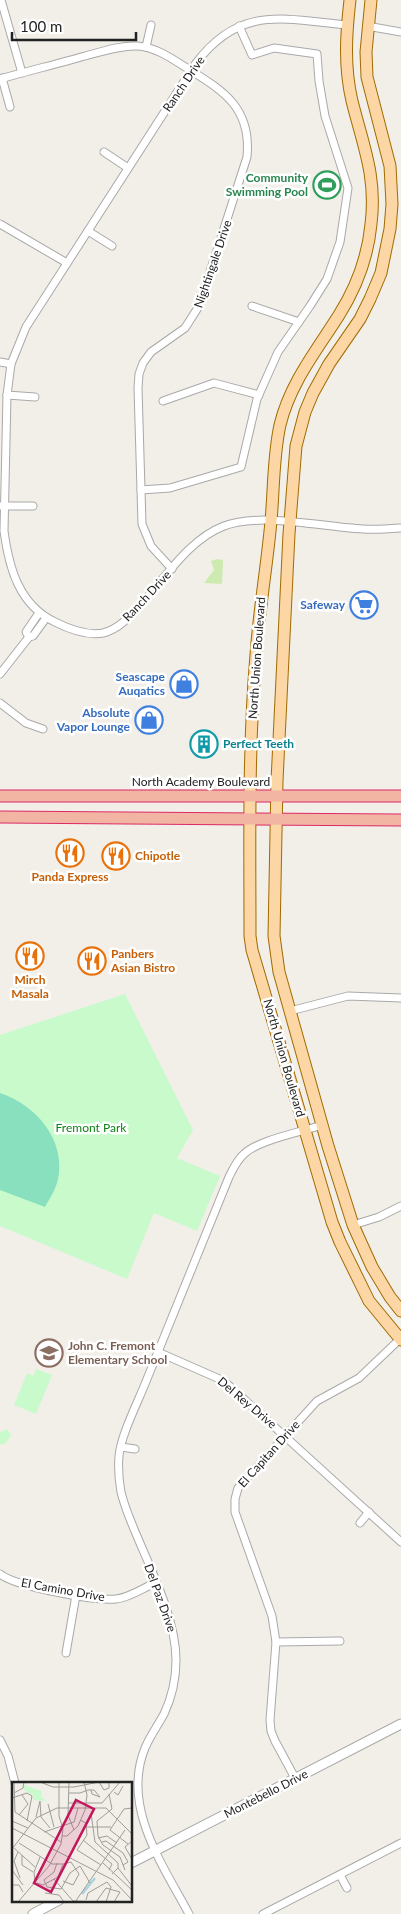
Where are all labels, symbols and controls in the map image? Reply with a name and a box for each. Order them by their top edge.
scale bar [12,10,136,42]
text: 100 m [20,17,62,35]
street label: Ranch Drive [159,53,208,115]
place label: Community Swimming Pool [226,170,309,199]
sports icon: Community Swimming Pool [312,170,342,200]
street label: Nightingale Drive [190,218,235,310]
street label: Ranch Drive [119,567,174,624]
supermarket icon: Safeway [349,590,379,620]
street label: North Union Boulevard [245,597,268,719]
place label: Safeway [300,597,346,612]
place label: Seascape Auqatics [116,669,166,698]
shop icon: Seascape Auqatics [169,669,199,699]
place label: Absolute Vapor Lounge [56,705,131,734]
shop icon: Absolute Vapor Lounge [134,705,164,735]
building icon: Perfect Teeth [189,729,219,759]
place label: Perfect Teeth [223,736,294,751]
street label: North Academy Boulevard [132,774,270,789]
restaurant icon: Panda Express [55,838,85,868]
restaurant icon: Chipotle [101,841,131,871]
place label: Chipotle [135,848,181,863]
place label: Panda Express [31,869,109,884]
restaurant icon: Mirch Masala [15,941,45,971]
restaurant icon: Panbers Asian Bistro [77,946,107,976]
place label: Panbers Asian Bistro [110,946,175,975]
place label: Mirch Masala [11,972,49,1001]
street label: North Union Boulevard [260,997,309,1119]
park label: Fremont Park [56,1120,127,1135]
school or university icon: John C. Fremont Elementary School [34,1338,64,1368]
place label: John C. Fremont Elementary School [68,1338,167,1367]
street label: Del Rey Drive [215,1374,280,1432]
street label: El Capitan Drive [235,1417,303,1490]
street label: Del Paz Drive [141,1562,180,1634]
street label: El Camino Drive [20,1575,106,1604]
street label: Montebello Drive [221,1766,310,1821]
inset map [12,1782,132,1902]

